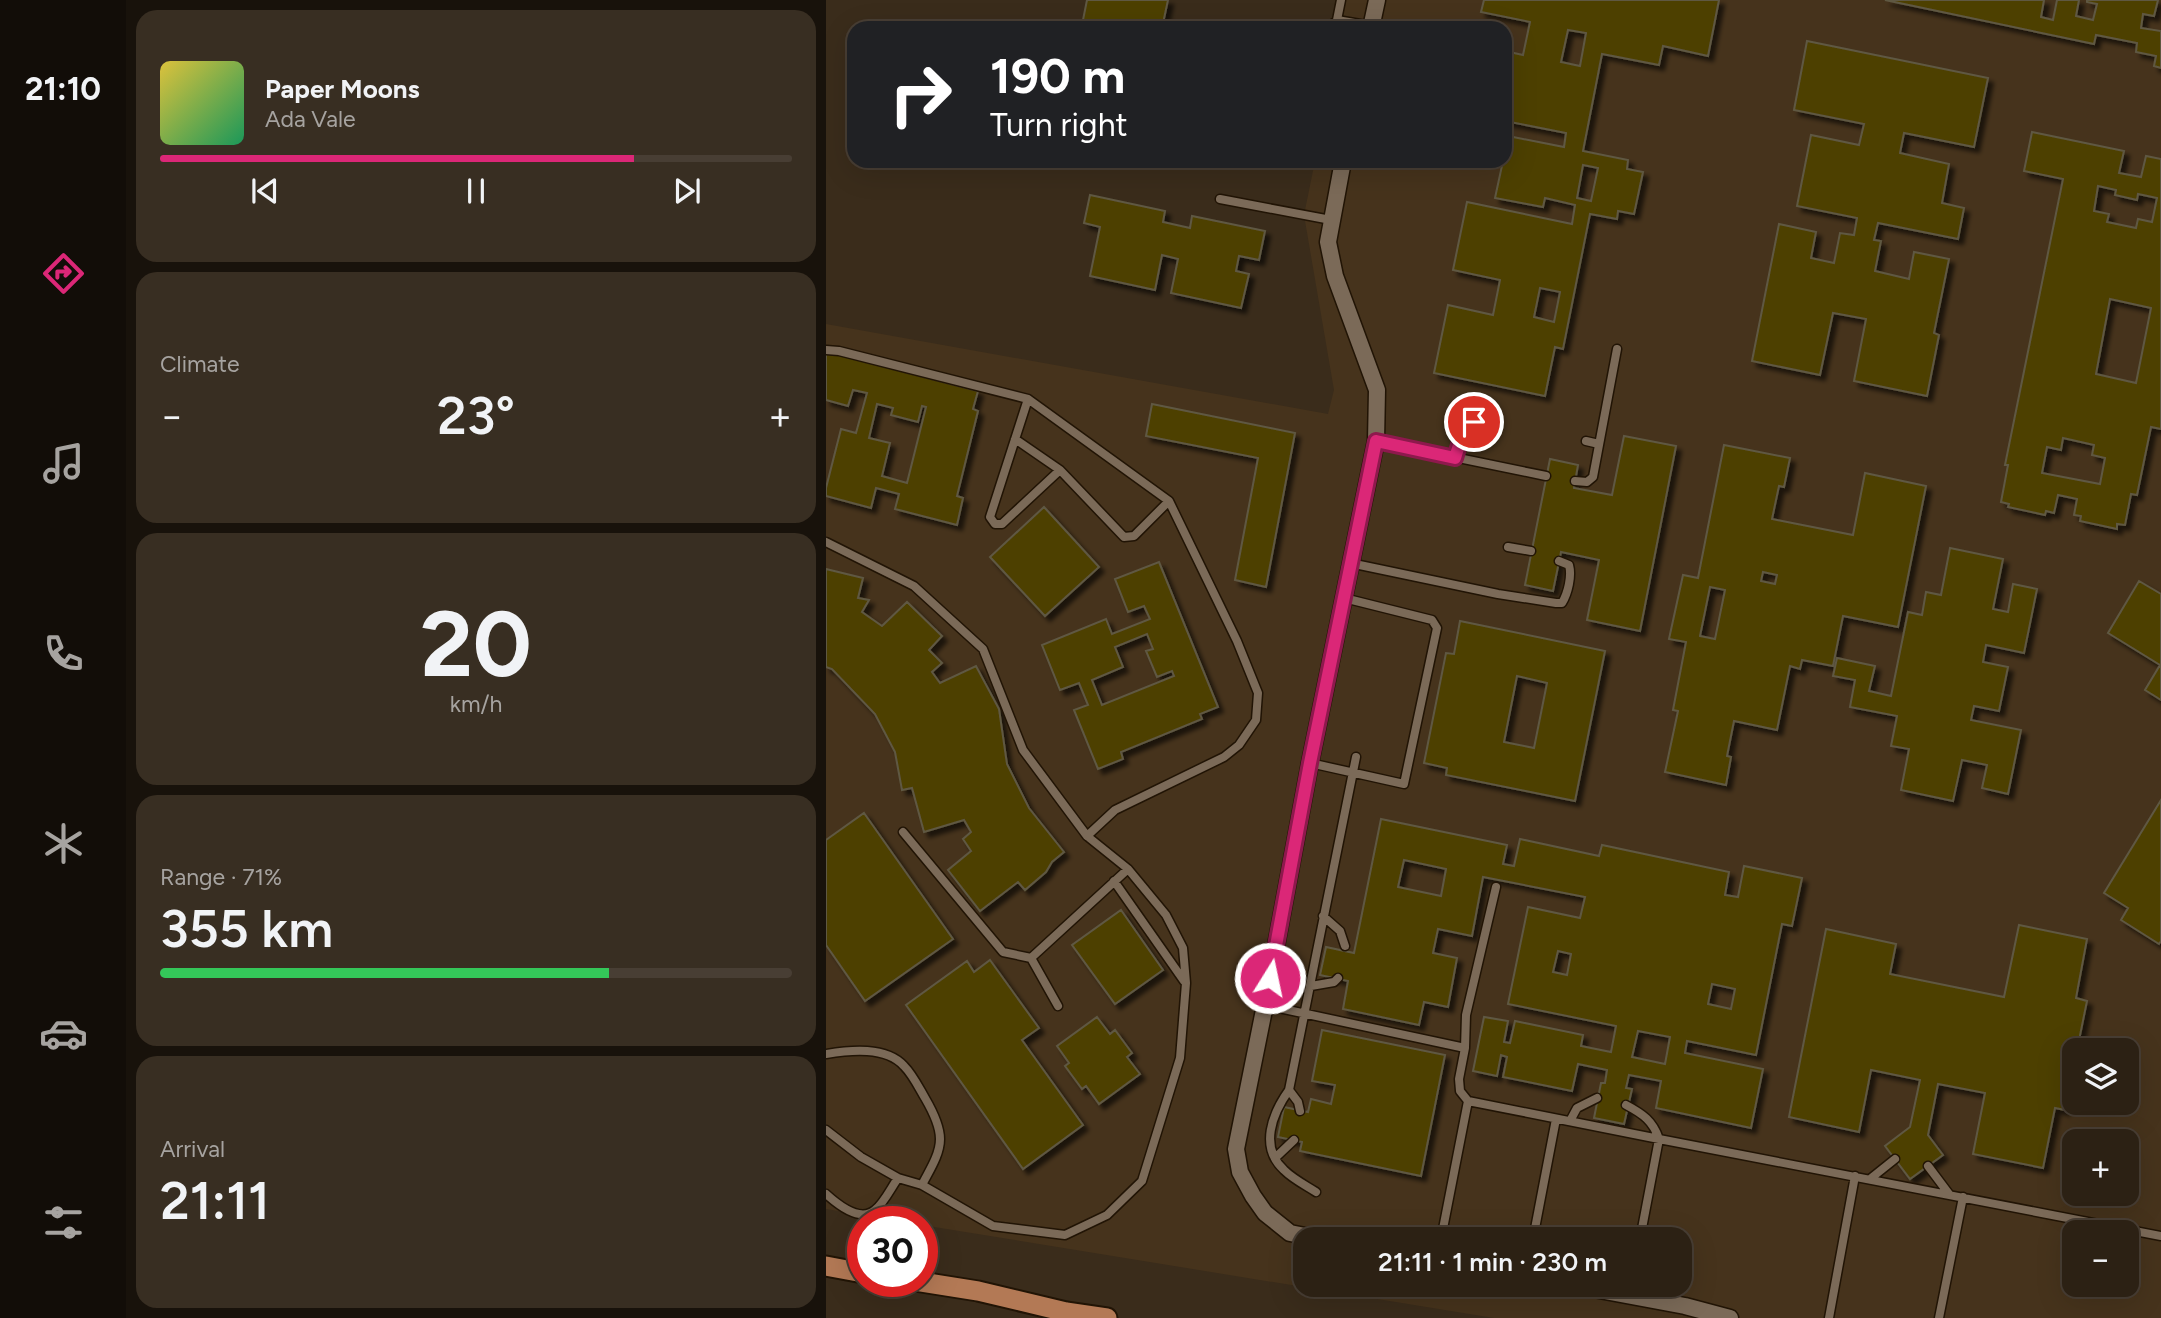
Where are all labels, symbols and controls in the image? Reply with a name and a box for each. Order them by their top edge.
text: 190 m [990,46,1125,105]
icon: right [875,49,966,140]
text: 21:10 [25,70,101,108]
text: Paper Moons [265,73,420,105]
text: Ada Vale [265,105,356,133]
text: Turn right [990,106,1128,144]
icon: previous [246,172,284,210]
icon: pause [457,172,495,210]
icon: next [668,172,706,210]
icon: directions [39,249,88,298]
text: Climate [160,350,239,378]
text: 23° [437,385,515,447]
pin [1444,392,1504,452]
text: − [160,393,184,439]
text: + [768,393,792,439]
icon: arrive [1455,403,1493,441]
icon: music [39,439,88,488]
text: 20 [420,590,532,699]
icon: phone [39,629,88,678]
text: km/h [450,690,502,718]
icon: climate [39,819,88,868]
text: Range · 71% [160,863,282,891]
text: 355 km [160,898,333,960]
position arrow [1233,941,1307,1015]
icon: car [39,1009,88,1058]
map controls [2062,1038,2139,1297]
button: layers [2062,1038,2139,1115]
button: + [2062,1129,2139,1206]
text: Arrival [160,1135,225,1163]
text: 21:11 [160,1170,270,1232]
icon: filters [39,1198,88,1247]
speed limit sign: 30 [847,1206,938,1297]
button: − [2062,1220,2139,1297]
text: 21:11 · 1 min · 230 m [1378,1246,1607,1278]

